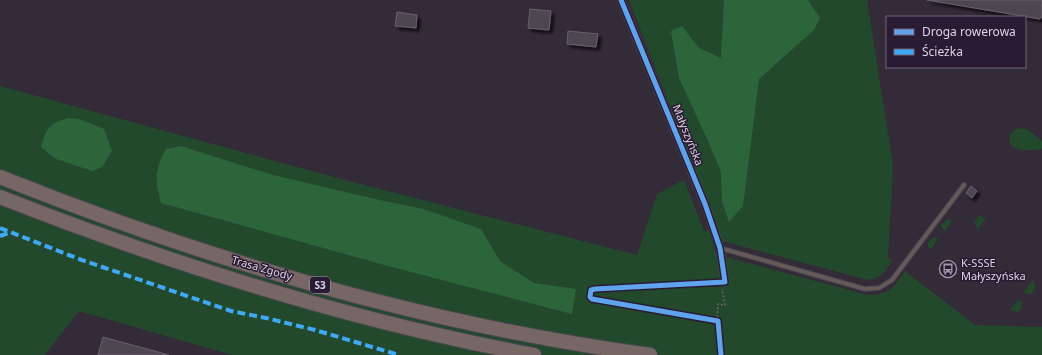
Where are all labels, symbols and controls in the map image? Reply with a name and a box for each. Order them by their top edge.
legend [886,16,1026,68]
text: Droga rowerowa [922,23,1016,40]
text: Ścieżka [922,43,963,60]
street label: Małyszyńska [669,102,708,168]
street label: Trasa Zgody [230,252,295,283]
place label: K-SSSE Małyszyńska [961,255,1026,283]
bus stop icon: K-SSSE Małyszyńska [938,259,958,279]
road number: S3 [310,277,330,293]

